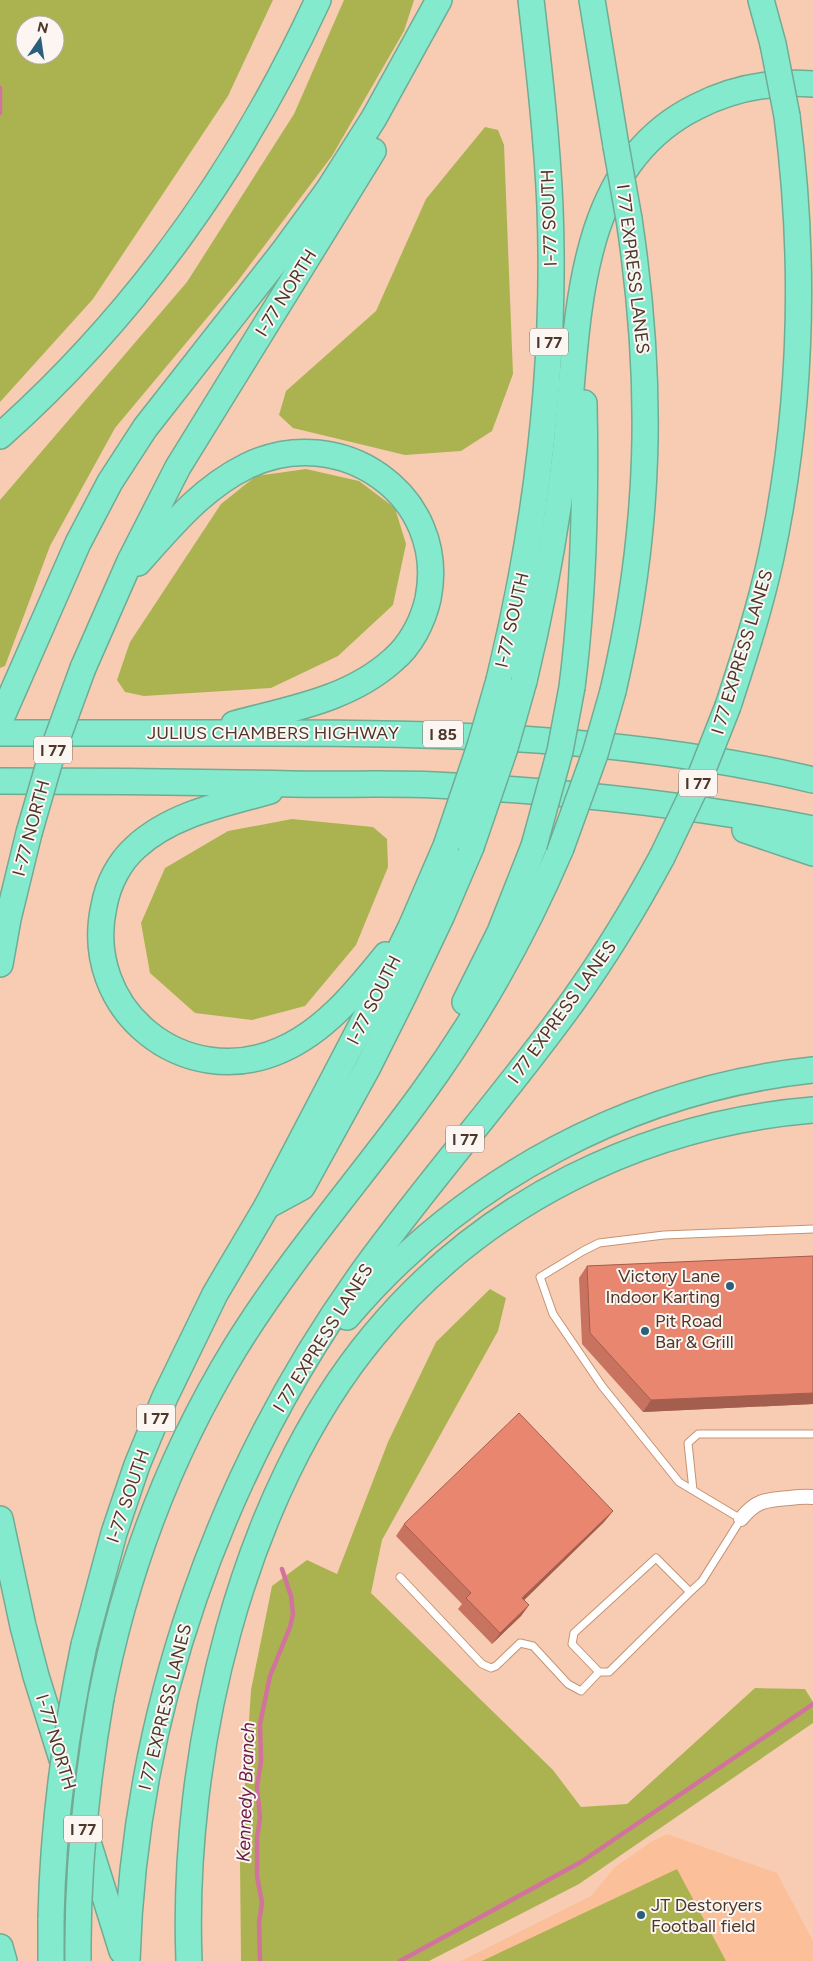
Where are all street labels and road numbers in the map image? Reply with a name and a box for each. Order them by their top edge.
street label: I-77 SOUTH [536,169,562,267]
street label: I 77 EXPRESS LANES [612,183,654,355]
street label: I-77 NORTH [251,245,321,341]
road number: I 77 [530,328,568,356]
street label: I 77 EXPRESS LANES [706,567,778,737]
street label: I-77 SOUTH [490,570,534,670]
road number: I 85 [423,721,463,748]
street label: JULIUS CHAMBERS HIGHWAY [147,722,399,744]
road number: I 77 [34,736,72,764]
road number: I 77 [679,770,717,796]
street label: I-77 NORTH [8,777,54,879]
street label: I 77 EXPRESS LANES [503,936,621,1088]
street label: I-77 SOUTH [342,952,406,1048]
road number: I 77 [446,1126,484,1152]
street label: I 77 EXPRESS LANES [268,1260,378,1416]
road number: I 77 [137,1405,175,1432]
street label: I-77 SOUTH [102,1446,154,1546]
street label: I 77 EXPRESS LANES [134,1621,196,1793]
street label: I-77 NORTH [31,1692,81,1792]
road number: I 77 [64,1816,102,1842]

